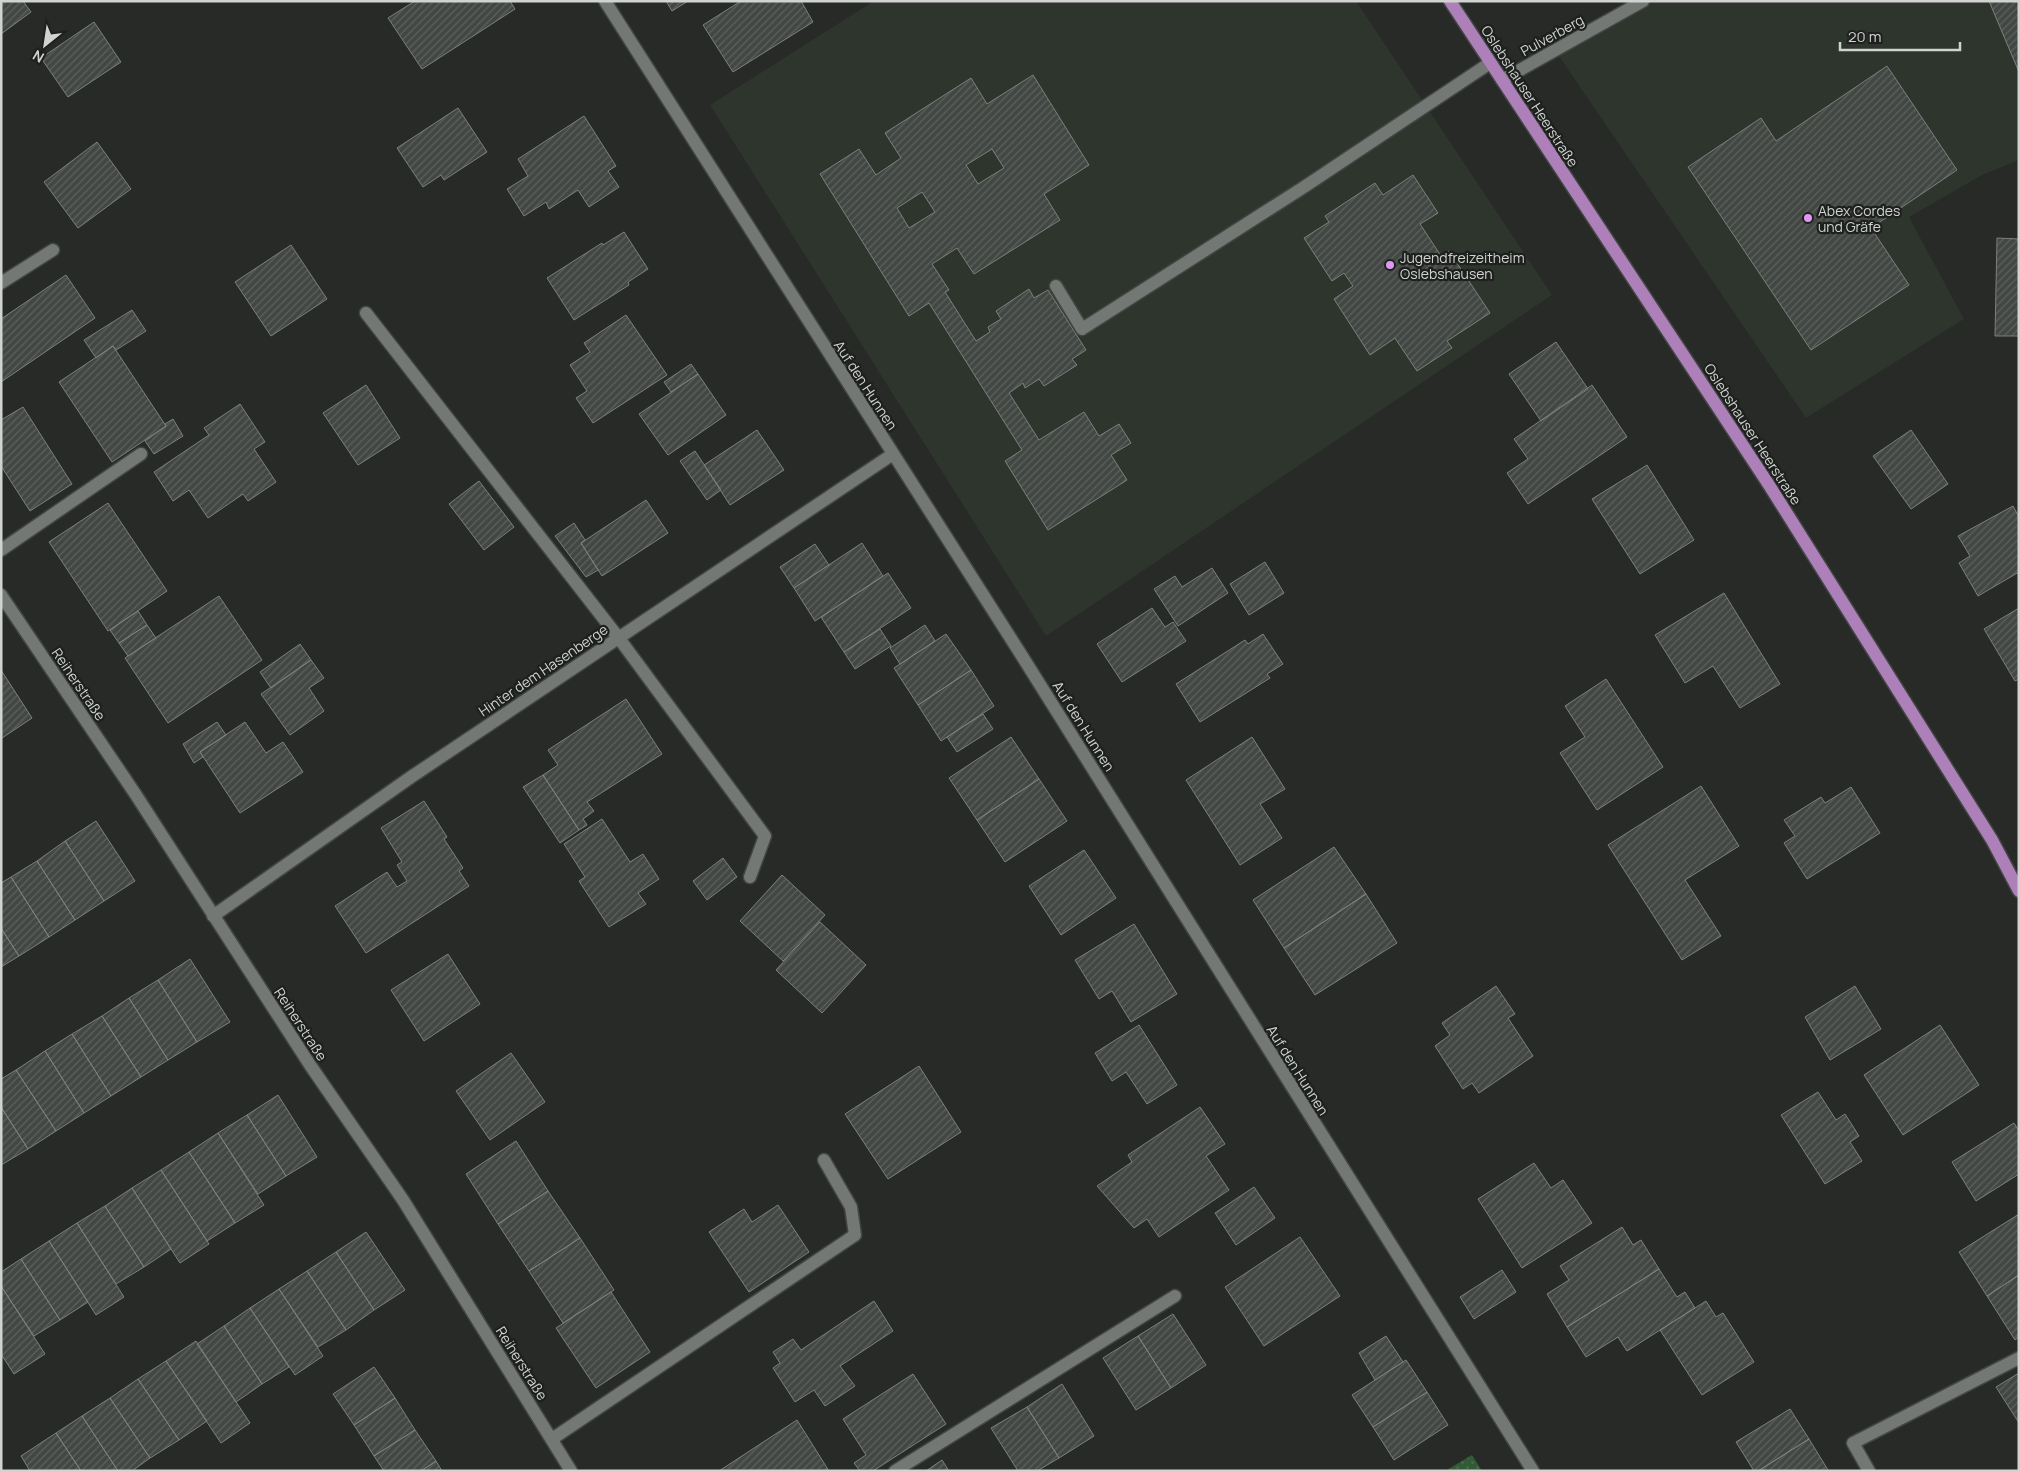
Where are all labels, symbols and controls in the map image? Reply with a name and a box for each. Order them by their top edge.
street label: Pulverberg [1517,10,1587,60]
north arrow [20,20,70,70]
scale bar [1840,20,1960,52]
street label: Oslebshauser Heerstraße [1477,22,1583,170]
text: 20 m [1848,26,1881,47]
text: N [29,46,47,67]
place label: Abex Cordes und Gräfe [1818,201,1900,236]
marker: Abex Cordes und Gräfe [1802,212,1814,224]
place label: Jugendfreizeitheim Oslebshausen [1400,248,1525,283]
marker: Jugendfreizeitheim Oslebshausen [1384,259,1396,271]
street label: Auf den Hunnen [830,337,902,433]
street label: Oslebshauser Heerstraße [1700,360,1806,508]
street label: Hinter dem Hasenberge [475,620,611,720]
street label: Reiherstraße [48,644,110,724]
street label: Auf den Hunnen [1049,677,1119,775]
street label: Reiherstraße [270,984,332,1064]
street label: Auf den Hunnen [1263,1021,1333,1119]
street label: Reiherstraße [492,1323,552,1403]

